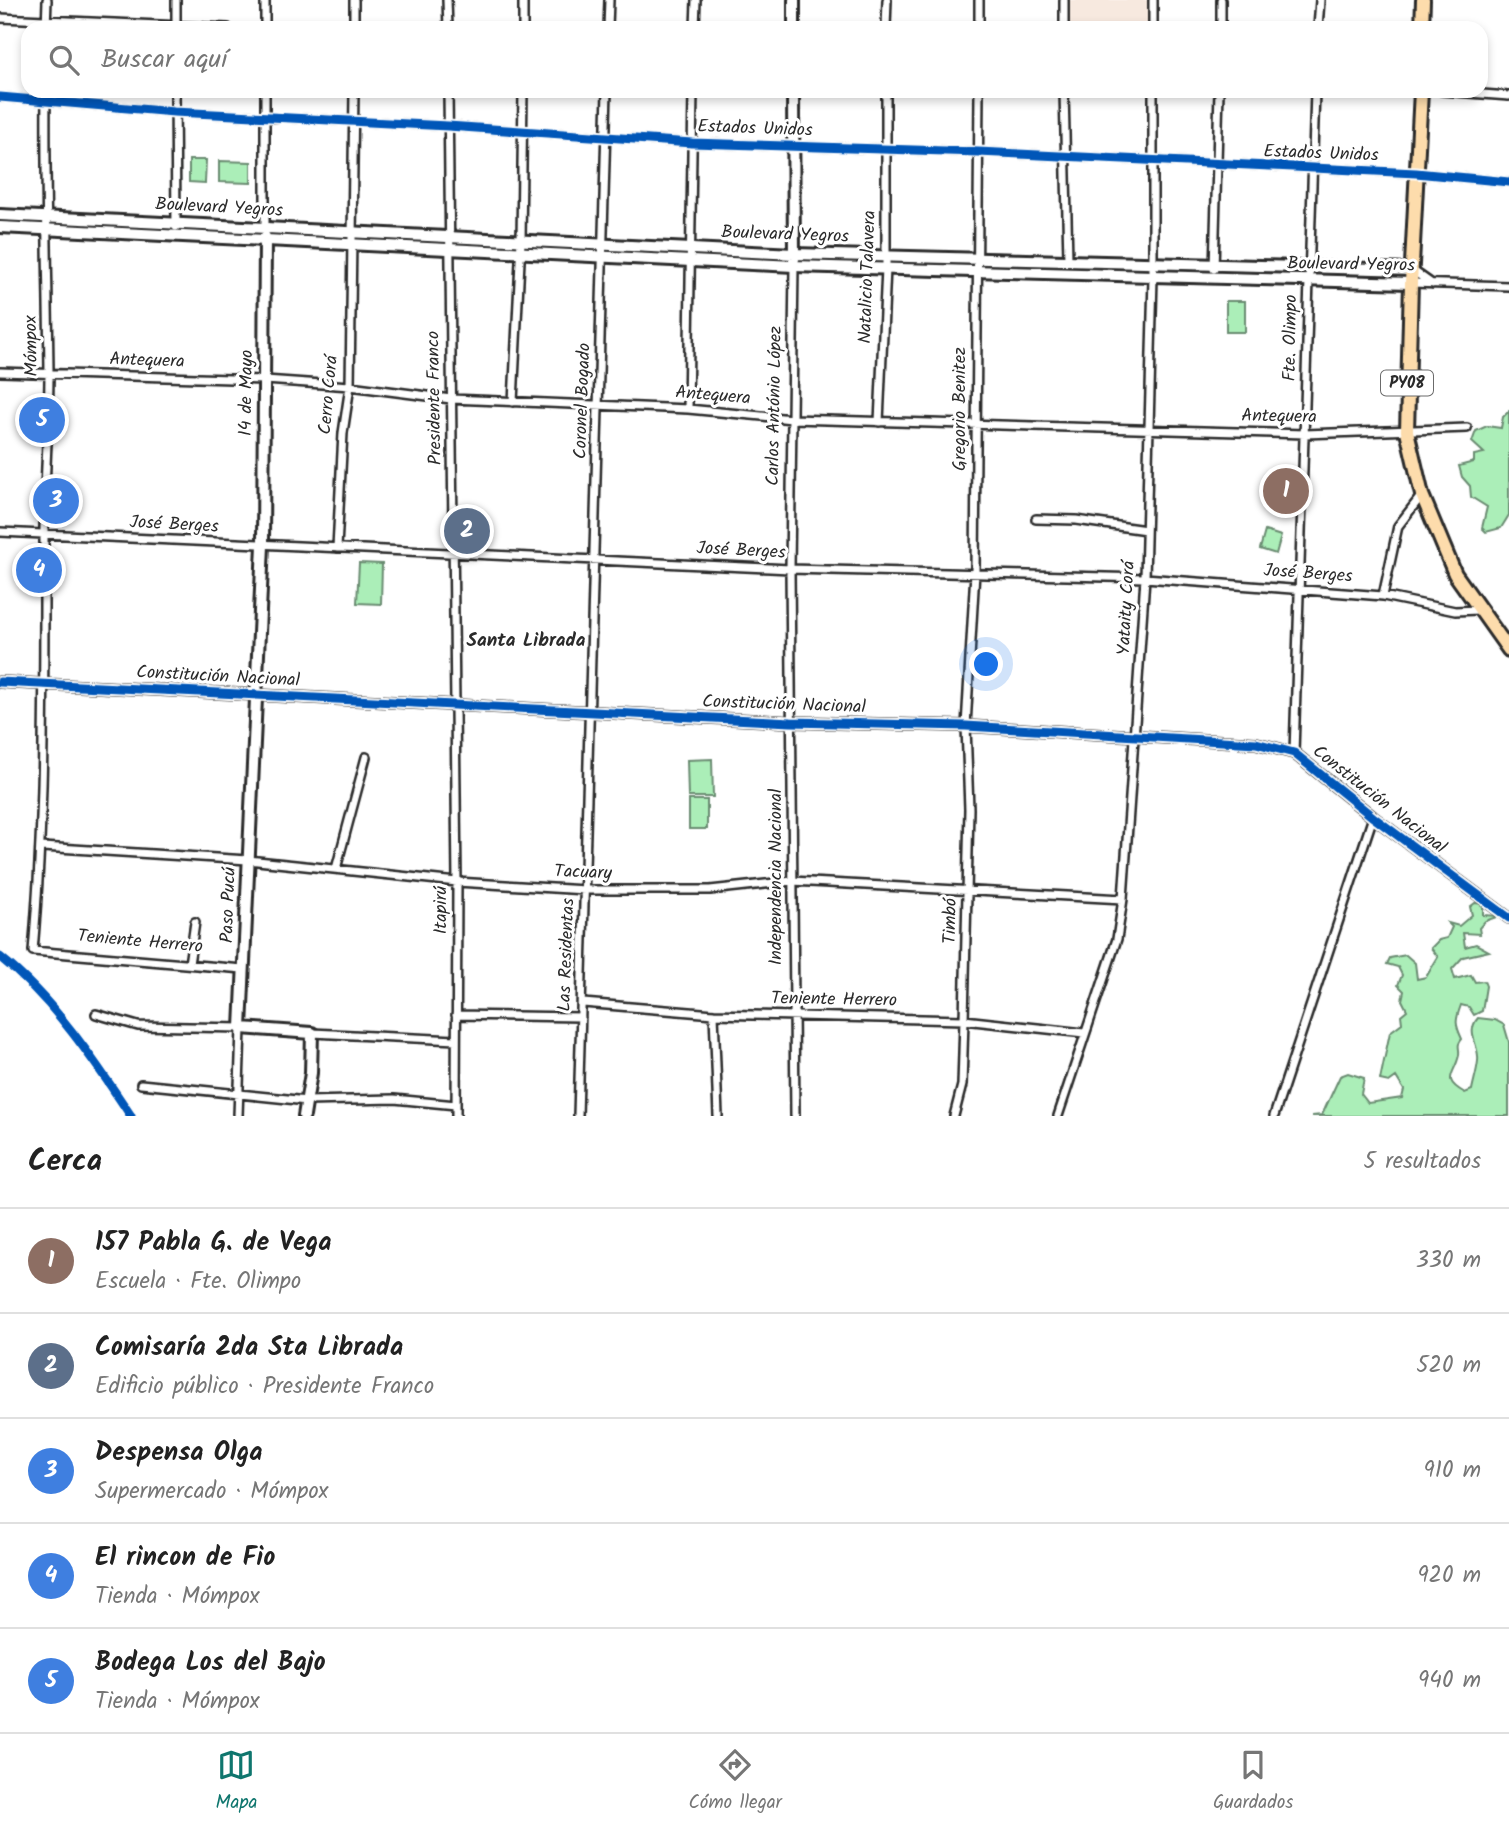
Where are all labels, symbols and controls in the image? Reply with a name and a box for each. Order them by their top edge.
search box [21,21,1488,98]
text: Buscar aquí [101,39,227,81]
icon: search [45,41,83,79]
street label: Estados Unidos [697,113,813,146]
street label: Estados Unidos [1263,138,1379,171]
street label: Boulevard Yegros [154,190,284,226]
street label: Natalicio Talavera [851,210,885,344]
street label: Boulevard Yegros [721,218,850,252]
street label: Boulevard Yegros [1287,249,1415,281]
street label: Fte. Olimpo [1276,294,1306,382]
street label: Mómpox [17,315,47,377]
street label: Carlos António López [759,326,791,486]
street label: Presidente Franco [419,331,451,465]
street label: Coronel Bogado [566,342,600,460]
street label: Antequera [109,345,185,377]
street label: Gregorio Benitez [946,347,975,471]
street label: 14 de Mayo [232,350,262,436]
street label: Cerro Corá [311,353,347,436]
road number: PY08 [1381,370,1433,396]
street label: Antequera [674,378,752,414]
pin: 5 [19,394,65,446]
street label: Antequera [1241,402,1317,432]
pin: 1 [1263,465,1309,517]
pin: 3 [33,475,79,527]
pin: 2 [444,505,490,557]
street label: José Berges [129,508,220,542]
street label: José Berges [696,534,787,568]
pin: 4 [16,544,62,596]
street label: José Berges [1262,556,1354,592]
street label: Yataity Corá [1110,559,1144,656]
district label: Santa Librada [467,626,586,656]
your location [969,647,1003,681]
street label: Constitución Nacional [135,658,301,696]
street label: Constitución Nacional [702,688,867,722]
street label: Constitución Nacional [1306,738,1453,862]
street label: Independencia Nacional [762,788,791,965]
street label: Tacuary [554,858,613,889]
street label: Paso Pucú [213,866,245,944]
street label: Itapirú [427,885,456,934]
street label: Las Residentas [551,897,583,1012]
street label: Timbó [936,897,966,944]
street label: Teniente Herrero [76,922,204,962]
street label: Teniente Herrero [771,984,897,1016]
text: Cerca [28,1138,102,1186]
text: 5 resultados [1364,1144,1481,1180]
text: 157 Pabla G. de Vega [95,1222,331,1264]
text: 1 [48,1243,54,1279]
text: 330 m [1416,1243,1481,1279]
text: Escuela · Fte. Olimpo [95,1264,301,1300]
text: Comisaría 2da Sta Librada [95,1327,403,1369]
text: 2 [44,1348,58,1384]
text: 520 m [1416,1348,1481,1384]
text: Edificio público · Presidente Franco [95,1369,434,1405]
text: Despensa Olga [95,1432,262,1474]
text: 3 [45,1453,57,1489]
text: 910 m [1424,1453,1481,1489]
text: Supermercado · Mómpox [95,1474,328,1510]
text: El rincon de Fio [95,1537,275,1579]
text: 4 [45,1558,57,1594]
text: 920 m [1417,1558,1481,1594]
text: Tienda · Mómpox [95,1579,260,1615]
text: Bodega Los del Bajo [95,1642,326,1684]
text: 5 [45,1663,57,1699]
text: 940 m [1418,1663,1481,1699]
text: Tienda · Mómpox [95,1684,260,1720]
tab: Mapa [216,1746,257,1818]
tab: Cómo llegar [688,1746,782,1818]
tab: Guardados [1213,1746,1293,1818]

